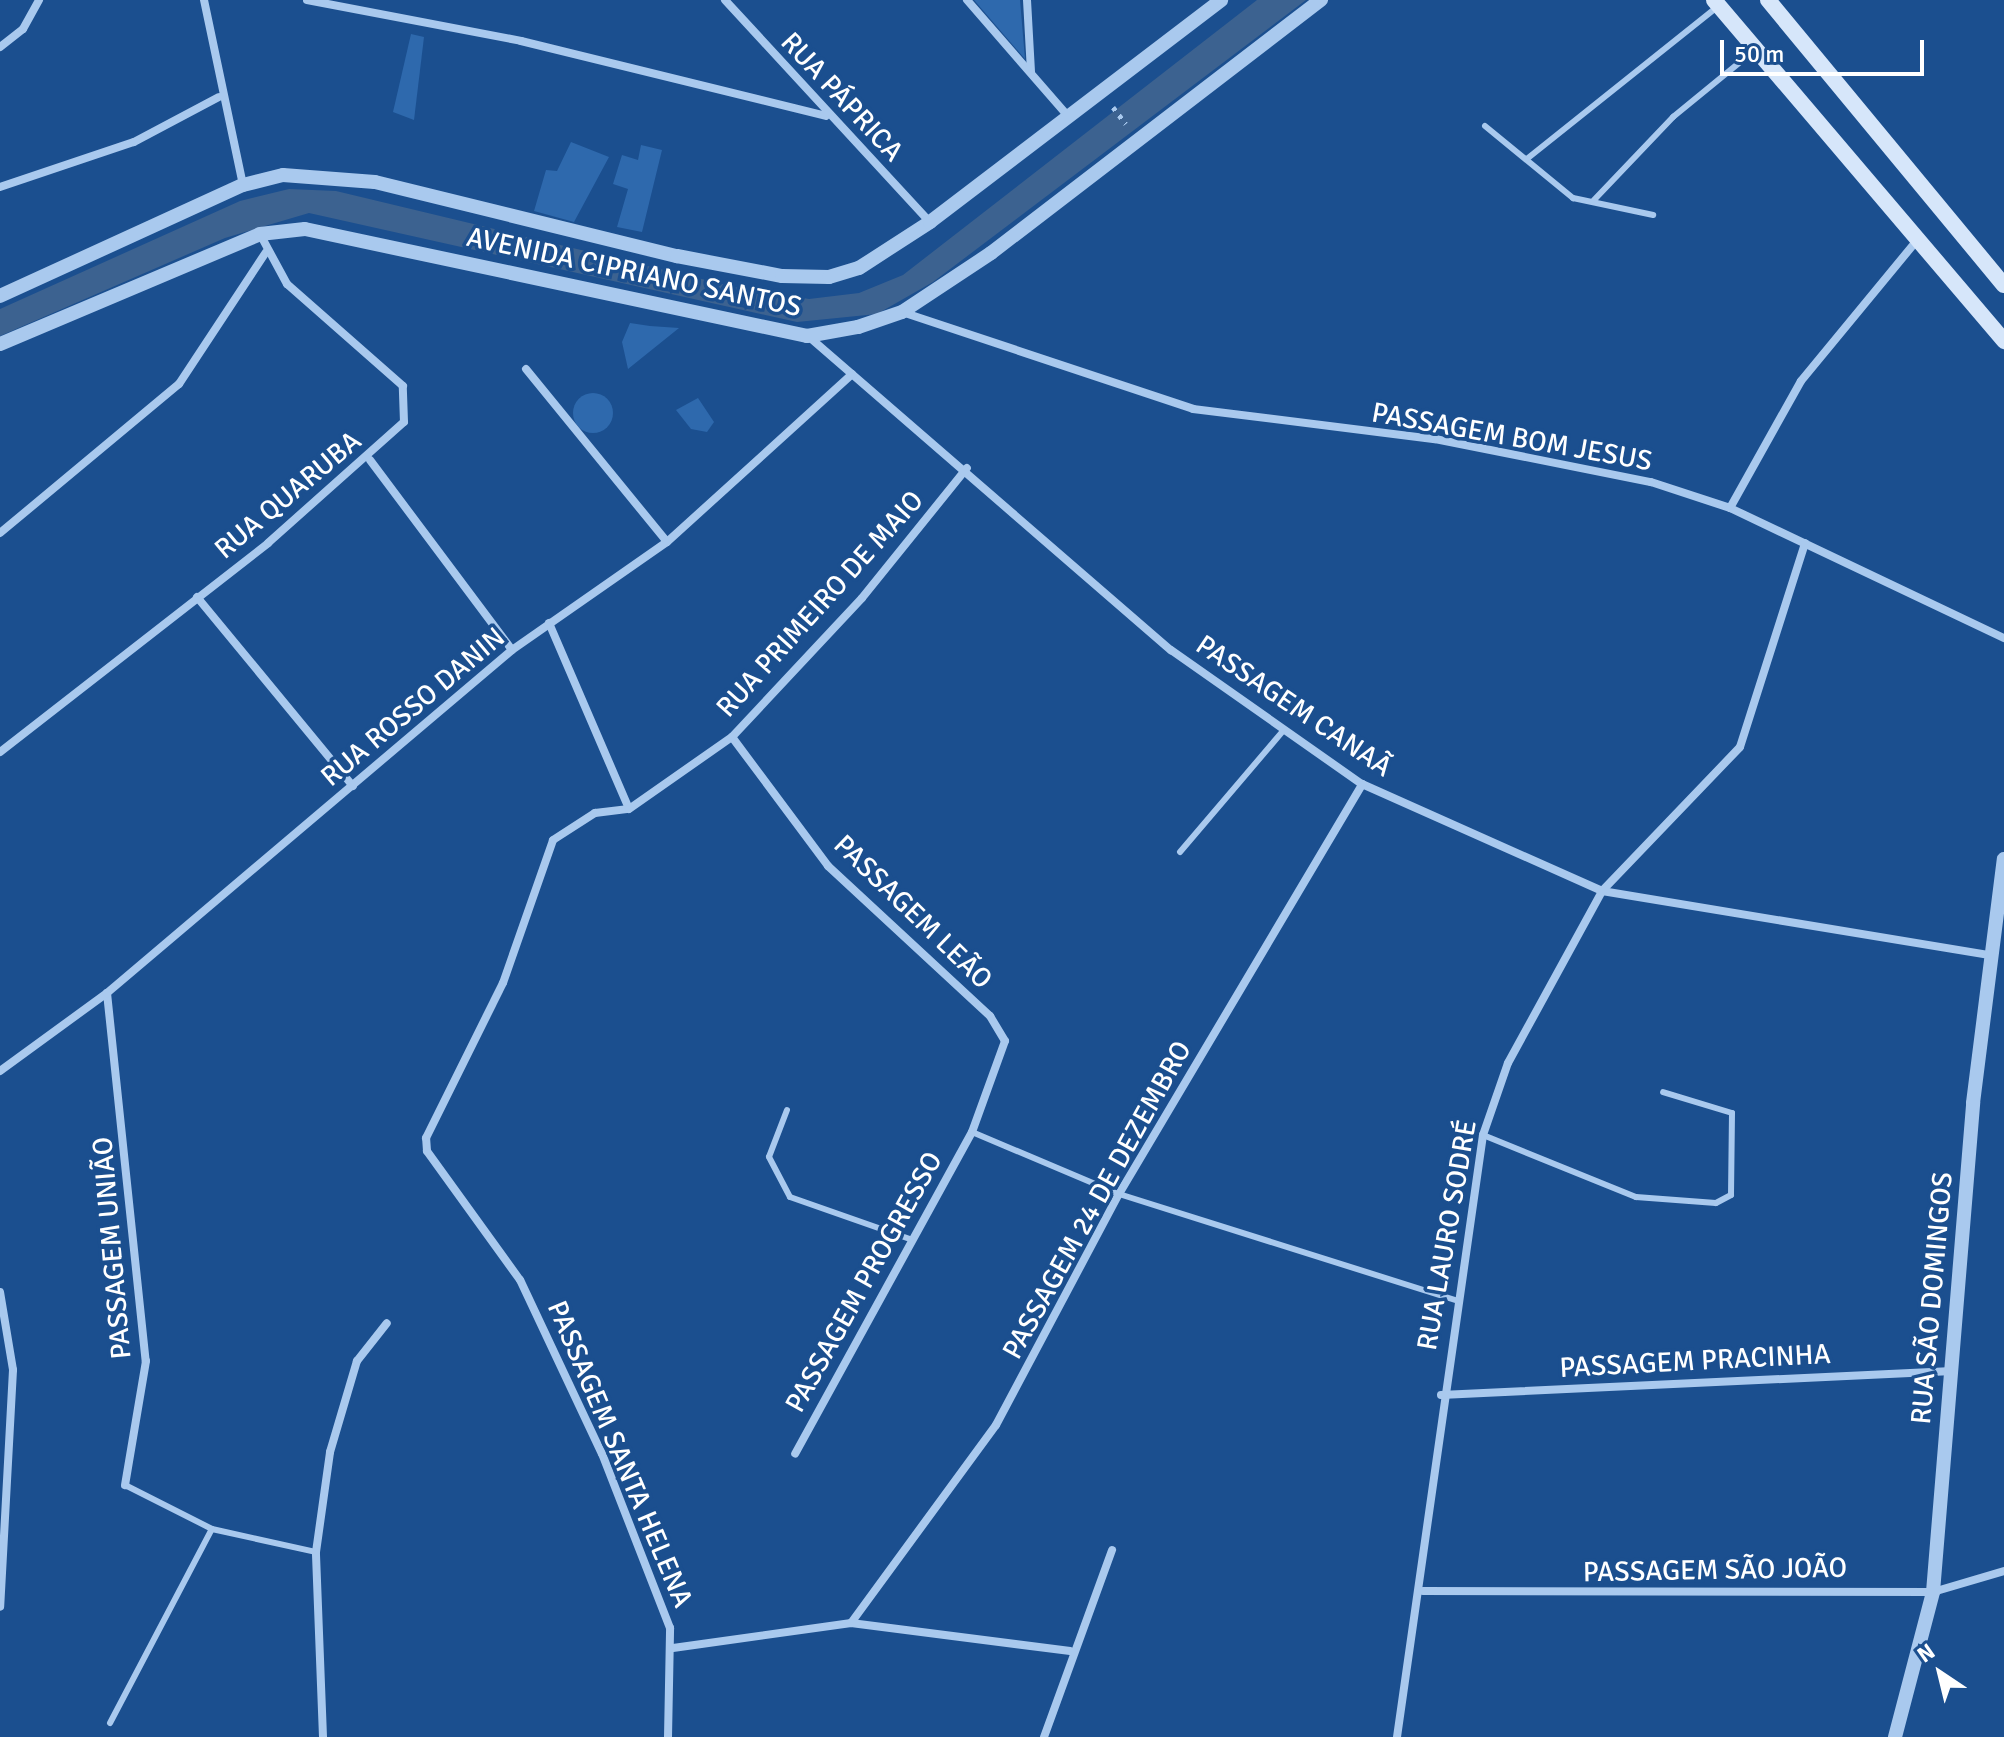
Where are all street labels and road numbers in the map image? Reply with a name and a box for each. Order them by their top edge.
street label: RUA PÁPRICA [774,26,910,168]
street label: AVENIDA CIPRIANO SANTOS [464,220,804,324]
street label: PASSAGEM BOM JESUS [1369,396,1655,478]
street label: RUA QUARUBA [208,424,368,566]
street label: RUA PRIMEIRO DE MAIO [709,484,931,724]
street label: RUA ROSSO DANIN [314,620,512,794]
street label: PASSAGEM CANAÃ [1190,628,1398,784]
street label: PASSAGEM LEÃO [827,828,999,996]
street label: PASSAGEM 24 DE DEZEMBRO [995,1035,1199,1365]
street label: RUA LAURO SODRÉ [1410,1117,1484,1353]
street label: PASSAGEM UNIÃO [86,1135,138,1361]
street label: PASSAGEM PROGRESSO [778,1146,950,1418]
street label: RUA SÃO DOMINGOS [1904,1170,1960,1426]
street label: PASSAGEM SANTA HELENA [540,1296,700,1612]
street label: PASSAGEM PRACINHA [1559,1337,1831,1385]
street label: PASSAGEM SÃO JOÃO [1583,1551,1847,1589]

